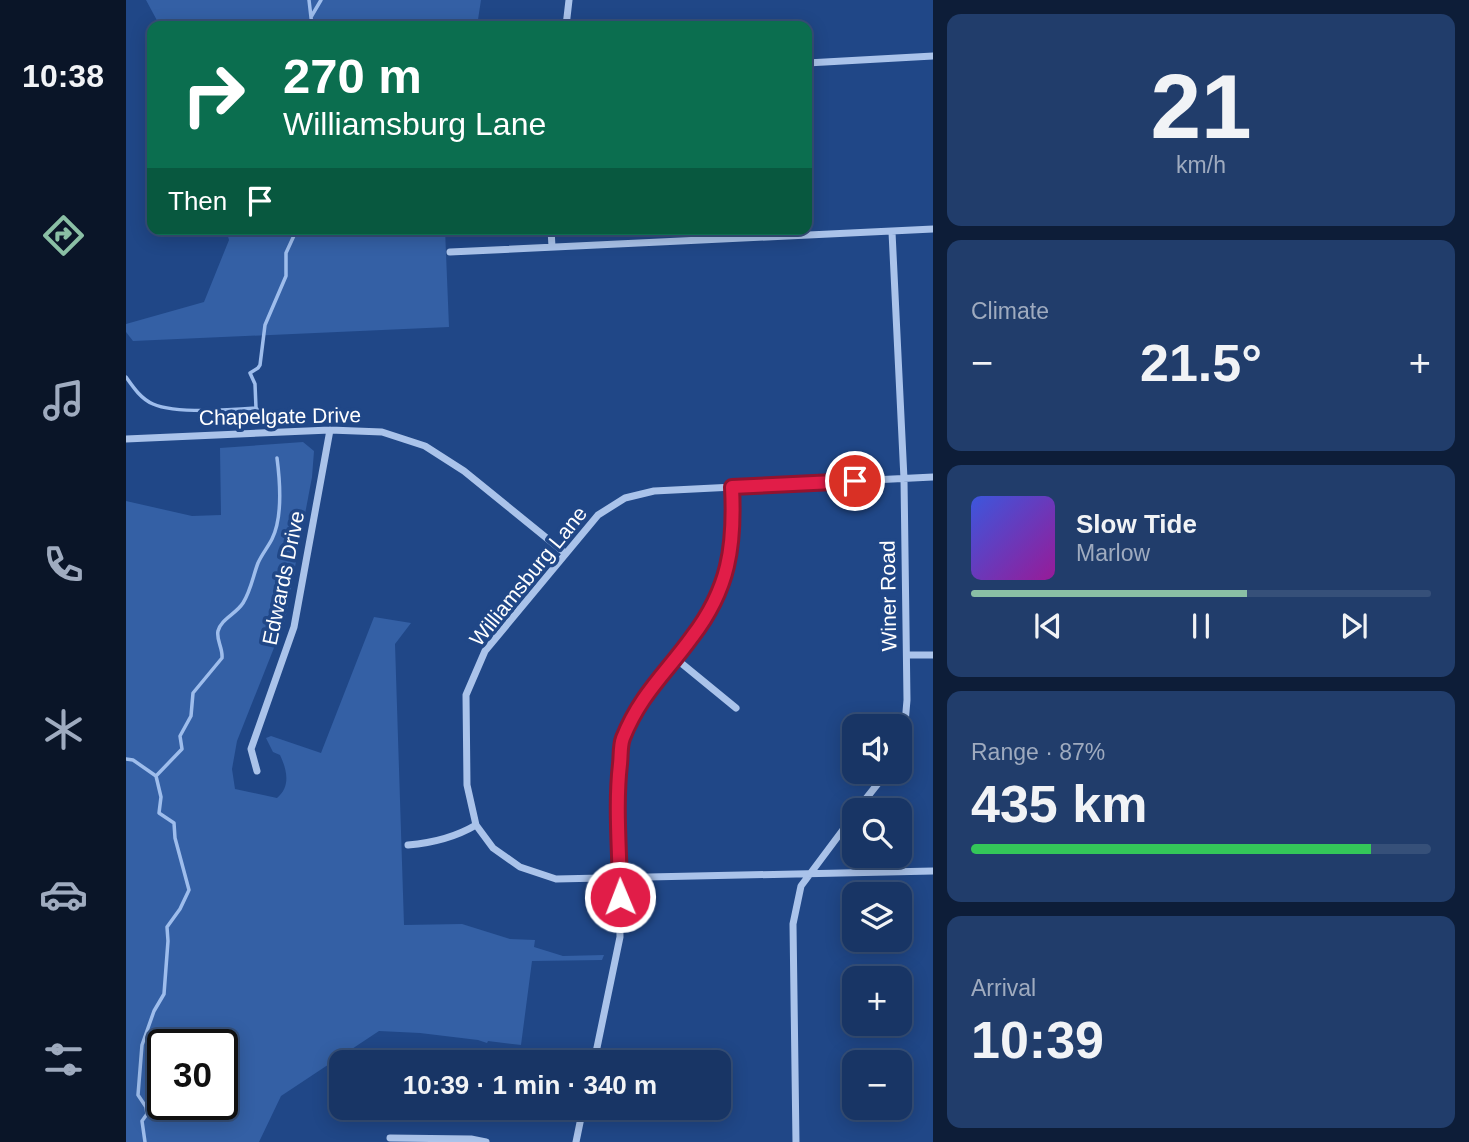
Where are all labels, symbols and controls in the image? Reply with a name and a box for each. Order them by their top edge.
icon: right [168,49,259,140]
text: 270 m [283,49,422,103]
text: 21 [1150,56,1252,157]
text: 10:38 [22,58,104,94]
text: Williamsburg Lane [283,106,546,142]
text: km/h [1176,152,1226,178]
icon: arrive [241,182,279,220]
text: Then [168,186,227,216]
icon: directions [39,211,88,260]
text: Climate [971,298,1049,324]
text: 21.5° [1140,334,1262,392]
text: − [971,342,993,384]
text: + [1409,342,1431,384]
icon: music [39,376,88,425]
street label: Chapelgate Drive [199,403,361,429]
pin [825,451,885,511]
icon: arrive [836,462,874,500]
street label: Williamsburg Lane [465,502,591,650]
street label: Edwards Drive [258,509,308,647]
text: Slow Tide [1076,509,1197,539]
icon: phone [39,540,88,589]
street label: Winer Road [876,540,900,652]
text: Marlow [1076,540,1150,566]
icon: previous [1029,607,1067,645]
icon: pause [1182,607,1220,645]
icon: next [1335,607,1373,645]
icon: climate [39,705,88,754]
map controls [842,714,912,1120]
button: sound [842,714,912,784]
text: Range · 87% [971,739,1105,765]
text: 435 km [971,775,1147,833]
button: search [842,798,912,868]
position arrow [583,860,657,934]
icon: car [39,870,88,919]
button: layers [842,882,912,952]
button: + [842,966,912,1036]
text: Arrival [971,975,1036,1001]
text: 10:39 [971,1011,1104,1069]
speed limit sign: 30 [147,1029,238,1120]
icon: filters [39,1035,88,1084]
button: − [842,1050,912,1120]
text: 10:39 · 1 min · 340 m [403,1070,657,1100]

